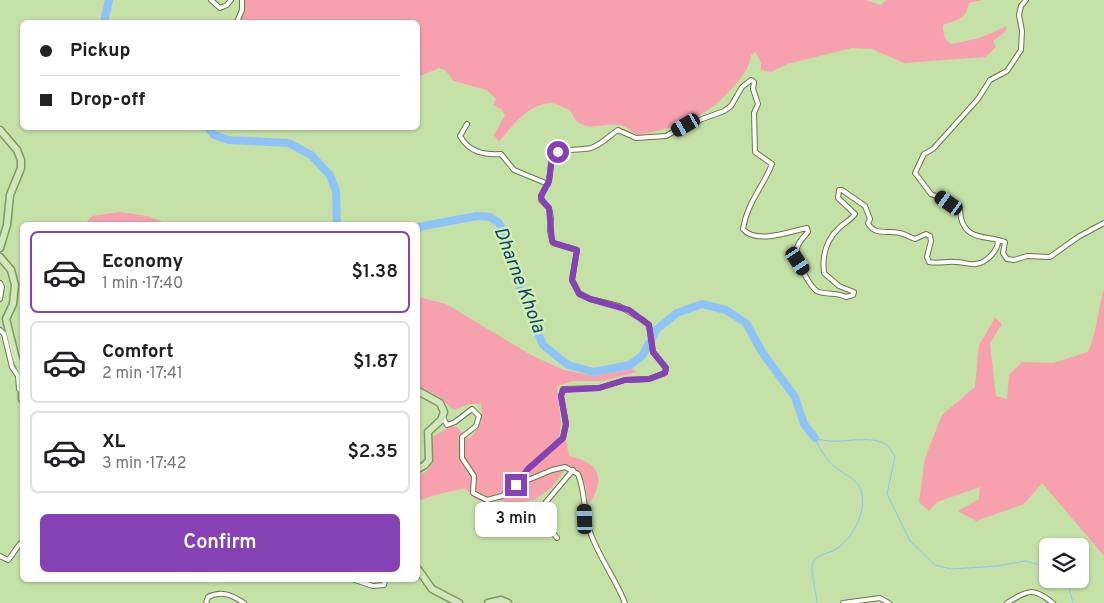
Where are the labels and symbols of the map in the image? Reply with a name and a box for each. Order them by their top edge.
car [669,111,702,139]
route start [547,141,569,163]
car [932,188,965,218]
water label: Dharne Khola [488,224,550,337]
car [783,244,812,278]
route end [505,474,527,496]
callout: 3 min [475,502,557,538]
car [576,504,593,534]

